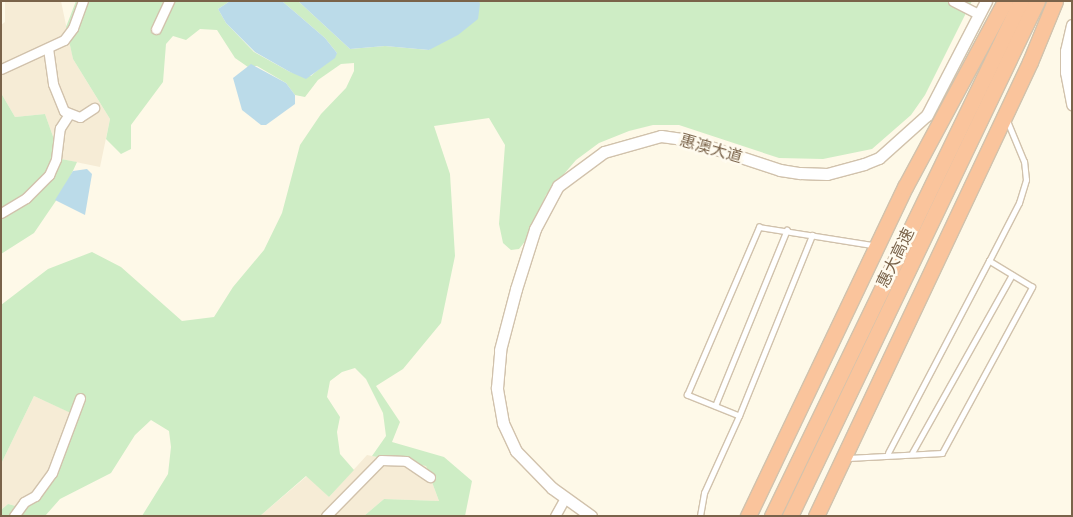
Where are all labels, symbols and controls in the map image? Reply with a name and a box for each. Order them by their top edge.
street label: 惠澳大道 [678,131,744,167]
street label: 惠大高速 [873,225,919,291]

